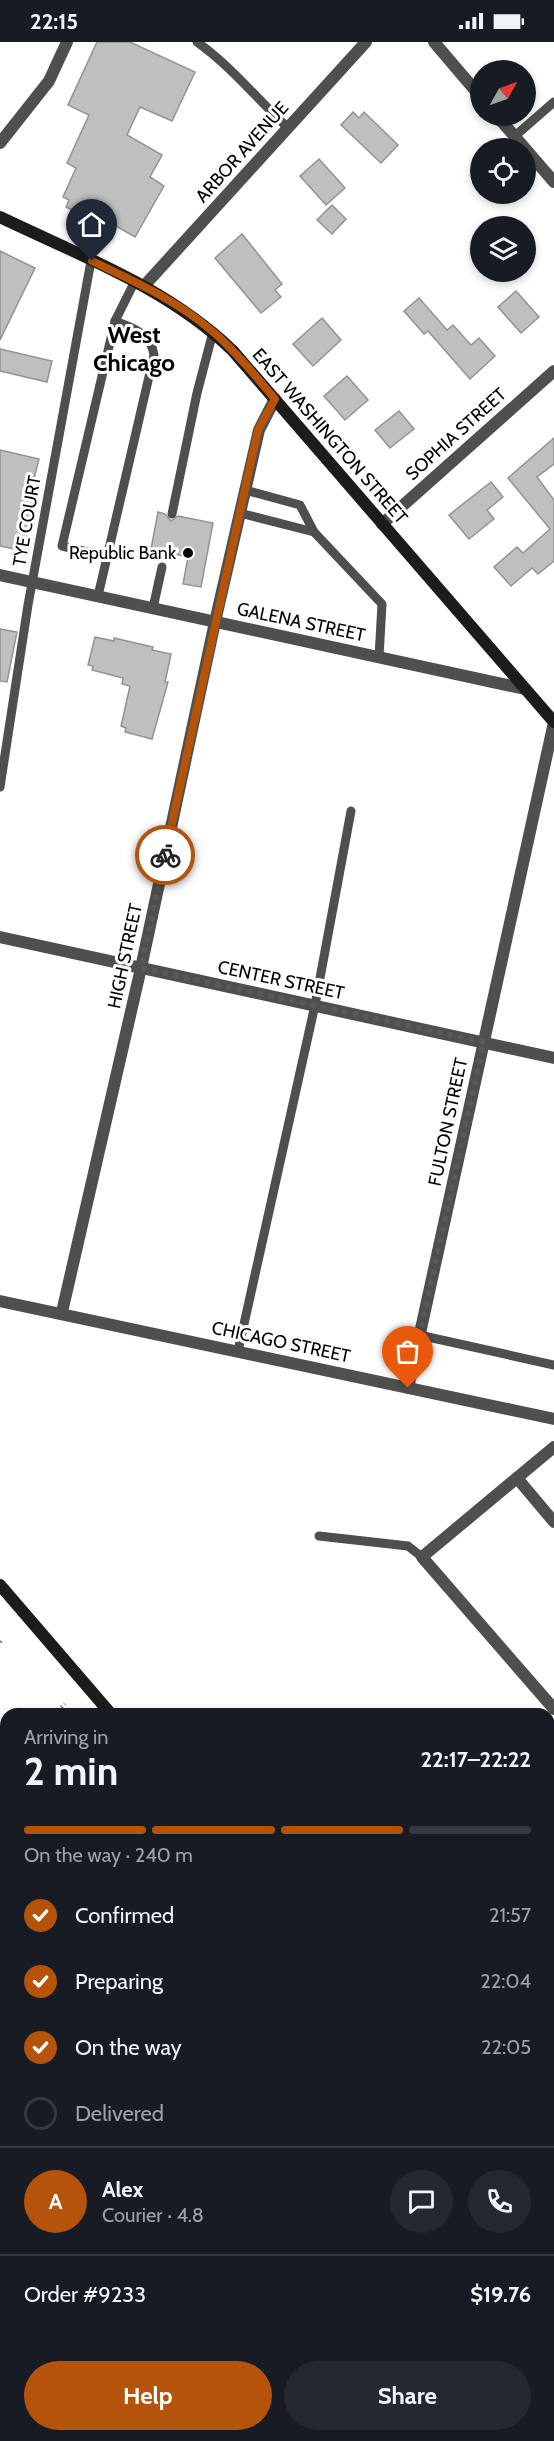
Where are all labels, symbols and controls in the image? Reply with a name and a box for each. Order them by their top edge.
text: 22:15 [30,8,78,35]
north arrow [470,60,536,126]
map controls [470,60,536,282]
street label: ARBOR AVENUE [191,97,293,207]
button: locate [470,138,536,204]
pin [66,199,117,261]
icon: home [75,208,108,241]
button: layers [470,216,536,282]
district label: West Chicago [93,320,175,377]
street label: EAST WASHINGTON STREET [248,344,413,529]
street label: SOPHIA STREET [401,383,511,485]
street label: TYE COURT [8,474,46,568]
place label: Republic Bank [69,542,177,564]
marker: Republic Bank [181,546,195,560]
street label: GALENA STREET [235,598,367,646]
courier [135,825,195,885]
icon: bike [149,839,182,872]
street label: HIGH STREET [103,901,147,1010]
street label: CENTER STREET [216,956,347,1004]
street label: FULTON STREET [424,1055,472,1188]
street label: CHICAGO STREET [210,1317,353,1367]
pin [382,1326,433,1388]
icon: bag [391,1335,424,1368]
text: Arriving in [24,1725,108,1749]
text: 22:17–22:22 [420,1746,531,1773]
text: 2 min [24,1747,118,1795]
text: On the way · 240 m [24,1843,193,1867]
icon: check [24,1899,57,1932]
text: Confirmed [75,1902,174,1929]
text: 21:57 [489,1903,531,1927]
icon: check [24,1965,57,1998]
text: Preparing [75,1968,163,1995]
text: 22:04 [480,1969,531,1993]
icon: check [24,2031,57,2064]
text: On the way [75,2034,182,2061]
text: 22:05 [481,2035,531,2059]
text: Delivered [75,2100,164,2127]
button: chat [390,2170,453,2233]
button: phone [468,2170,531,2233]
text: Alex [102,2176,143,2203]
text: A [49,2188,62,2215]
text: Courier · 4.8 [102,2203,204,2227]
text: Order #9233 [24,2281,146,2308]
text: $19.76 [470,2281,531,2308]
button: Help [24,2361,272,2430]
button: Share [284,2361,531,2430]

